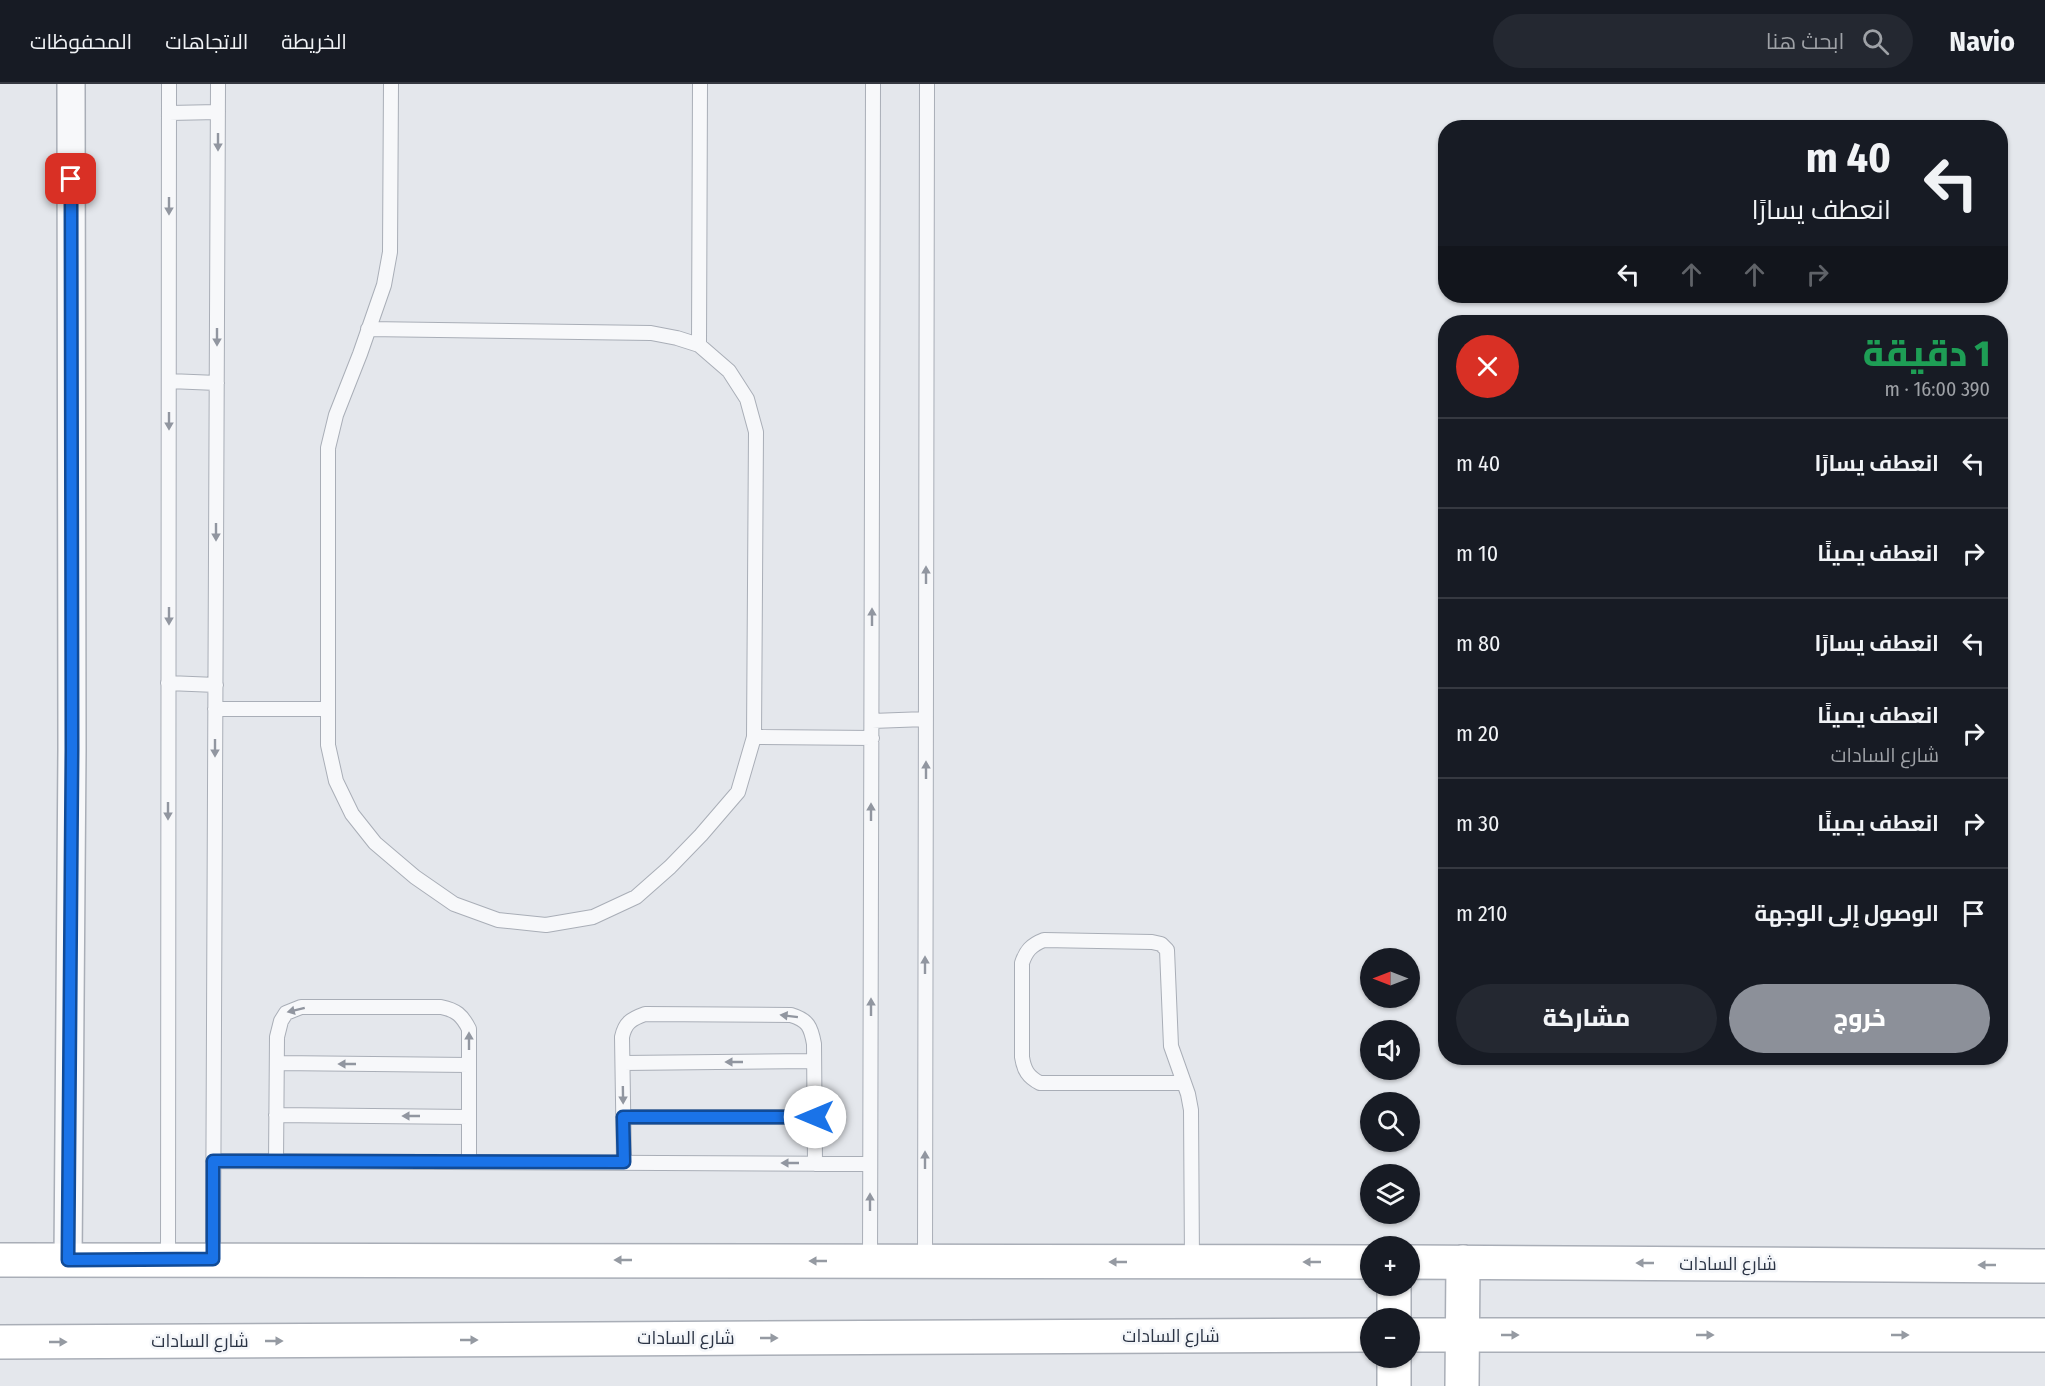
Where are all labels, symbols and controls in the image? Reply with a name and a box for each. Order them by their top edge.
search box [1493,14,1913,68]
icon: search [1859,25,1892,58]
text: Navio [1949,25,2015,58]
text: ابحث هنا [1766,28,1844,55]
text: المحفوظات [30,29,132,55]
text: الاتجاهات [165,29,248,55]
text: الخريطة [281,29,347,55]
one-way arrow [213,133,223,152]
text: 40 m [1806,133,1891,183]
icon: left [1912,144,1990,222]
pin [45,153,96,204]
icon: arrive [54,162,87,195]
text: انعطف يسارًا [1752,194,1891,226]
one-way arrow [164,196,174,215]
icon: left [1612,258,1645,291]
icon: ahead [1675,258,1708,291]
icon: ahead [1738,258,1771,291]
icon: right [1801,258,1834,291]
one-way arrow [212,328,222,347]
text: 1 دقيقة [1863,332,1990,376]
button: close [1456,335,1519,398]
text: 390 m · 16:00 [1885,377,1990,401]
one-way arrow [164,412,174,431]
icon: left [1957,447,1990,480]
text: 40 m [1456,450,1500,477]
text: انعطف يسارًا [1814,450,1939,477]
one-way arrow [211,523,221,542]
icon: right [1957,537,1990,570]
text: 10 m [1456,540,1498,567]
text: انعطف يمينًا [1817,540,1939,567]
one-way arrow [921,566,931,585]
one-way arrow [164,607,174,626]
one-way arrow [867,608,877,627]
icon: left [1957,627,1990,660]
text: 80 m [1456,630,1501,657]
text: انعطف يسارًا [1814,630,1939,657]
text: انعطف يمينًا [1817,702,1939,729]
icon: right [1957,717,1990,750]
text: 20 m [1456,720,1499,747]
one-way arrow [210,739,220,758]
text: شارع السادات [1831,743,1939,767]
one-way arrow [921,761,931,780]
one-way arrow [163,802,173,821]
one-way arrow [866,803,876,822]
icon: right [1957,807,1990,840]
text: 30 m [1456,810,1499,837]
text: انعطف يمينًا [1817,810,1939,837]
icon: arrive [1957,897,1990,930]
text: 210 m [1456,900,1507,927]
text: الوصول إلى الوجهة [1755,900,1939,927]
north arrow [1360,948,1420,1008]
map controls [1360,948,1420,1368]
one-way arrow [920,956,930,975]
button: مشاركة [1456,984,1717,1053]
button: خروج [1729,984,1990,1053]
one-way arrow [866,998,876,1017]
one-way arrow [287,1005,305,1015]
one-way arrow [779,1011,798,1021]
button: sound [1360,1020,1420,1080]
one-way arrow [464,1031,474,1050]
one-way arrow [724,1057,743,1067]
one-way arrow [338,1059,357,1069]
one-way arrow [618,1085,628,1104]
position arrow [783,1085,847,1149]
button: search [1360,1092,1420,1152]
one-way arrow [401,1111,420,1121]
one-way arrow [920,1151,930,1170]
one-way arrow [781,1158,800,1168]
button: layers [1360,1164,1420,1224]
one-way arrow [865,1193,875,1212]
button: + [1360,1236,1420,1296]
street label: شارع السادات [1679,1253,1777,1276]
one-way arrow [613,1255,632,1265]
one-way arrow [808,1256,827,1266]
one-way arrow [1108,1257,1127,1266]
one-way arrow [1303,1257,1322,1267]
one-way arrow [1635,1258,1654,1268]
one-way arrow [1977,1260,1996,1270]
button: − [1360,1308,1420,1368]
street label: شارع السادات [1122,1325,1220,1348]
street label: شارع السادات [637,1327,735,1350]
street label: شارع السادات [151,1330,249,1353]
one-way arrow [1501,1330,1520,1340]
one-way arrow [1696,1330,1715,1340]
one-way arrow [1891,1330,1910,1340]
one-way arrow [760,1333,779,1343]
one-way arrow [460,1335,479,1345]
one-way arrow [265,1336,284,1346]
one-way arrow [49,1337,68,1347]

